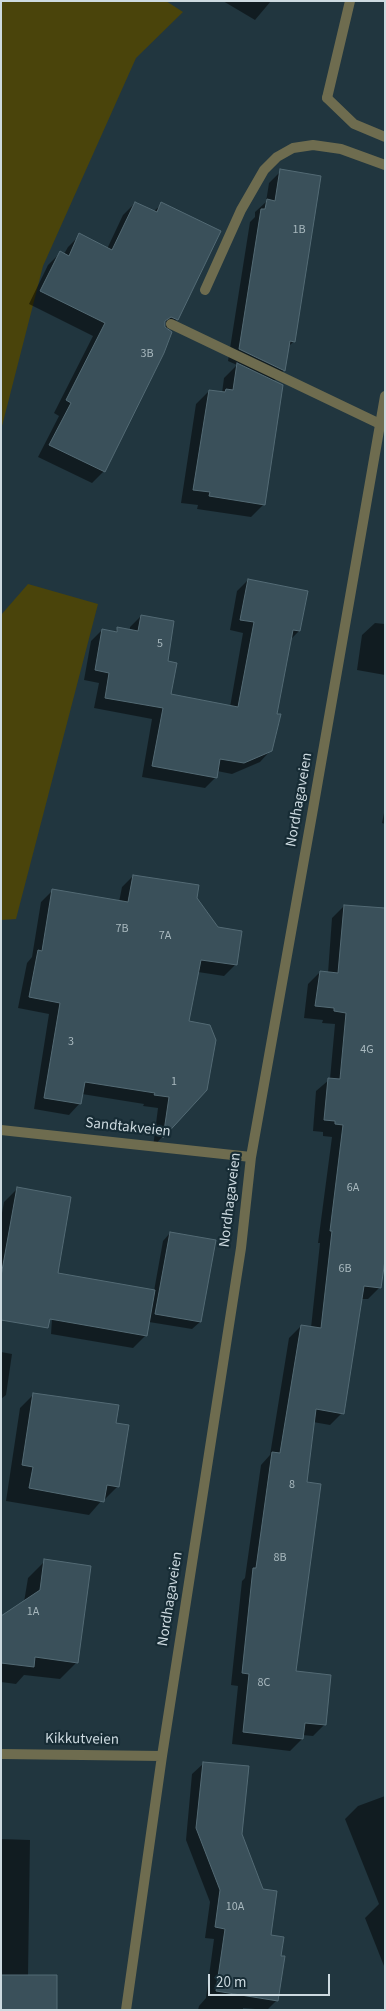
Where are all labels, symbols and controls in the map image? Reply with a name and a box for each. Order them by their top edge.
house number: 1B [292,223,306,237]
house number: 3B [140,347,154,361]
house number: 5 [157,637,163,651]
street label: Nordhagaveien [283,751,317,849]
house number: 7B [115,922,129,936]
house number: 7A [159,929,171,943]
house number: 3 [68,1035,74,1049]
house number: 4G [360,1043,374,1057]
house number: 1 [171,1075,177,1089]
street label: Sandtakveien [85,1115,171,1141]
street label: Nordhagaveien [216,1151,246,1249]
house number: 6A [347,1181,359,1195]
house number: 6B [338,1262,352,1276]
house number: 8 [289,1478,295,1492]
street label: Nordhagaveien [155,1550,187,1648]
house number: 8B [273,1551,287,1565]
house number: 1A [27,1605,39,1619]
house number: 8C [258,1676,270,1690]
street label: Kikkutveien [45,1730,119,1750]
house number: 10A [226,1900,244,1914]
scale bar [211,1964,334,1996]
text: 20 m [216,1972,246,1993]

